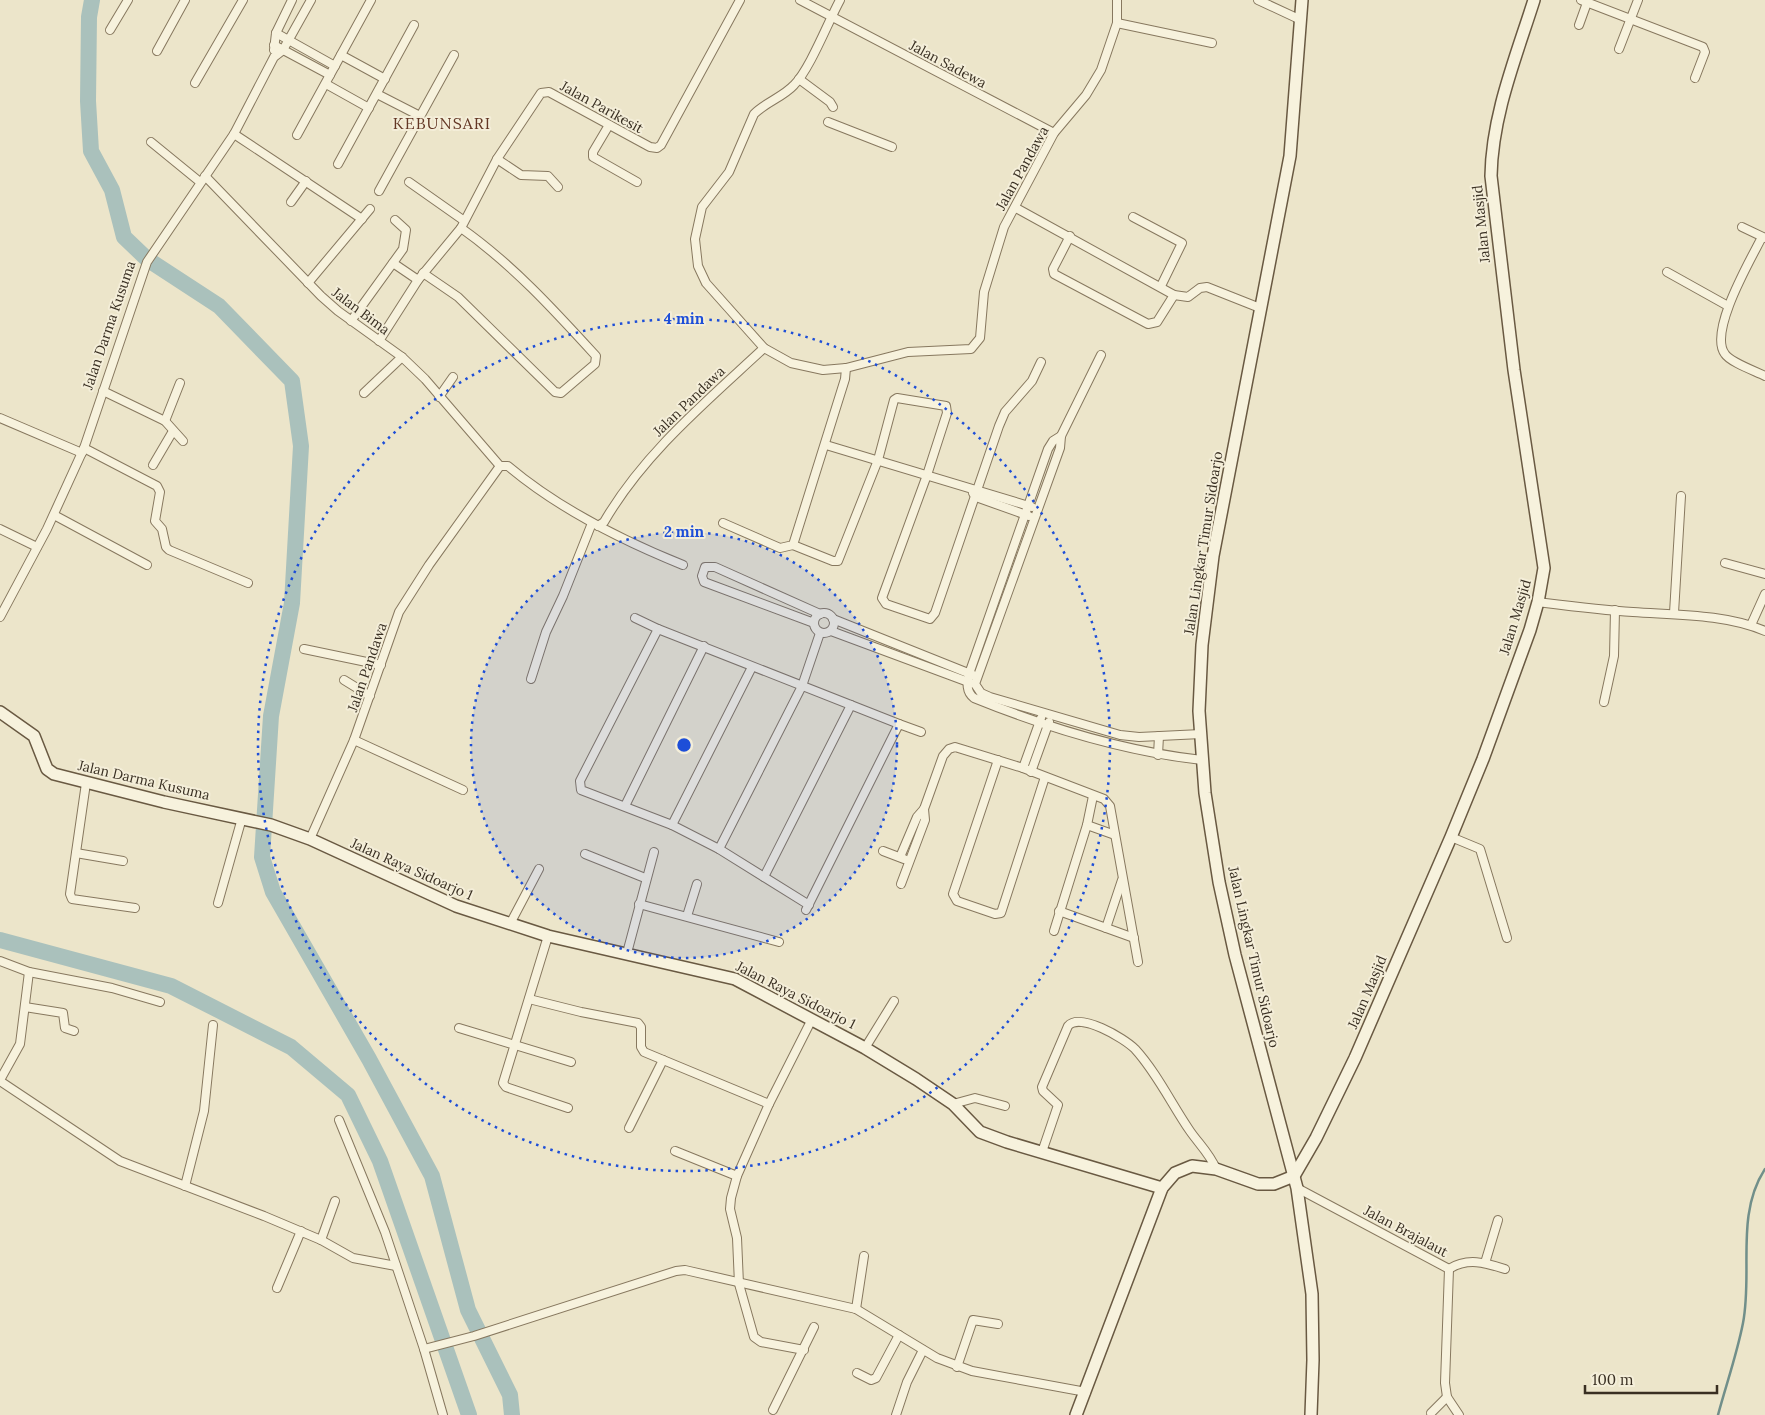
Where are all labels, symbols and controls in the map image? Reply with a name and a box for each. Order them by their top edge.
street label: Jalan Sadewa [905,36,990,92]
street label: Jalan Parikesit [556,76,647,137]
district label: KEBUNSARI [393,113,491,133]
street label: Jalan Pandawa [991,123,1052,214]
street label: Jalan Masjid [1468,184,1494,265]
street label: Jalan Darma Kusuma [78,258,139,393]
street label: Jalan Bima [328,283,393,339]
text: 4 min [664,309,705,328]
street label: Jalan Pandawa [648,362,729,441]
street label: Jalan Lingkar Timur Sidoarjo [1179,450,1226,637]
text: 2 min [664,522,705,541]
street label: Jalan Masjid [1495,577,1535,658]
street label: Jalan Pandawa [343,620,391,715]
centre of rings [675,736,693,754]
street label: Jalan Darma Kusuma [75,756,212,804]
street label: Jalan Raya Sidoarjo 1 [347,834,476,904]
street label: Jalan Lingkar Timur Sidoarjo [1224,864,1284,1049]
street label: Jalan Masjid [1343,953,1391,1032]
street label: Jalan Raya Sidoarjo 1 [732,957,859,1033]
street label: Jalan Brajalaut [1360,1201,1452,1261]
scale bar [1585,1362,1718,1394]
text: 100 m [1592,1370,1633,1389]

